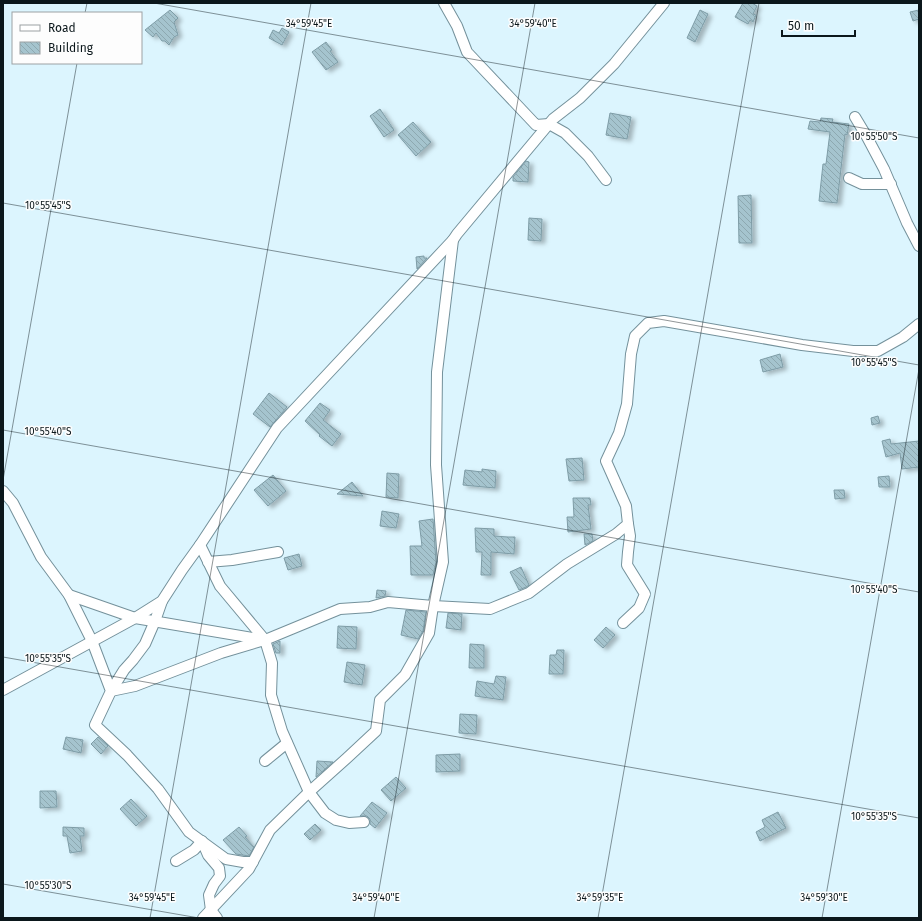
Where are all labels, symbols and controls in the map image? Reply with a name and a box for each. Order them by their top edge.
legend [12,12,142,64]
scale bar [782,12,855,38]
text: 34°59'45"E [286,18,332,30]
text: 34°59'40"E [509,18,557,30]
text: 50 m [788,19,814,33]
text: Road [48,21,76,35]
text: Building [48,41,94,55]
text: 10°55'50"S [851,131,898,143]
text: 10°55'45"S [25,200,72,212]
text: 10°55'45"S [851,357,898,369]
text: 10°55'40"S [25,426,72,438]
text: 10°55'40"S [851,584,898,596]
text: 10°55'35"S [25,653,72,665]
text: 10°55'35"S [851,811,898,823]
text: 10°55'30"S [25,880,72,892]
text: 34°59'45"E [129,892,175,904]
text: 34°59'40"E [352,892,400,904]
text: 34°59'35"E [577,892,623,904]
text: 34°59'30"E [800,892,848,904]

